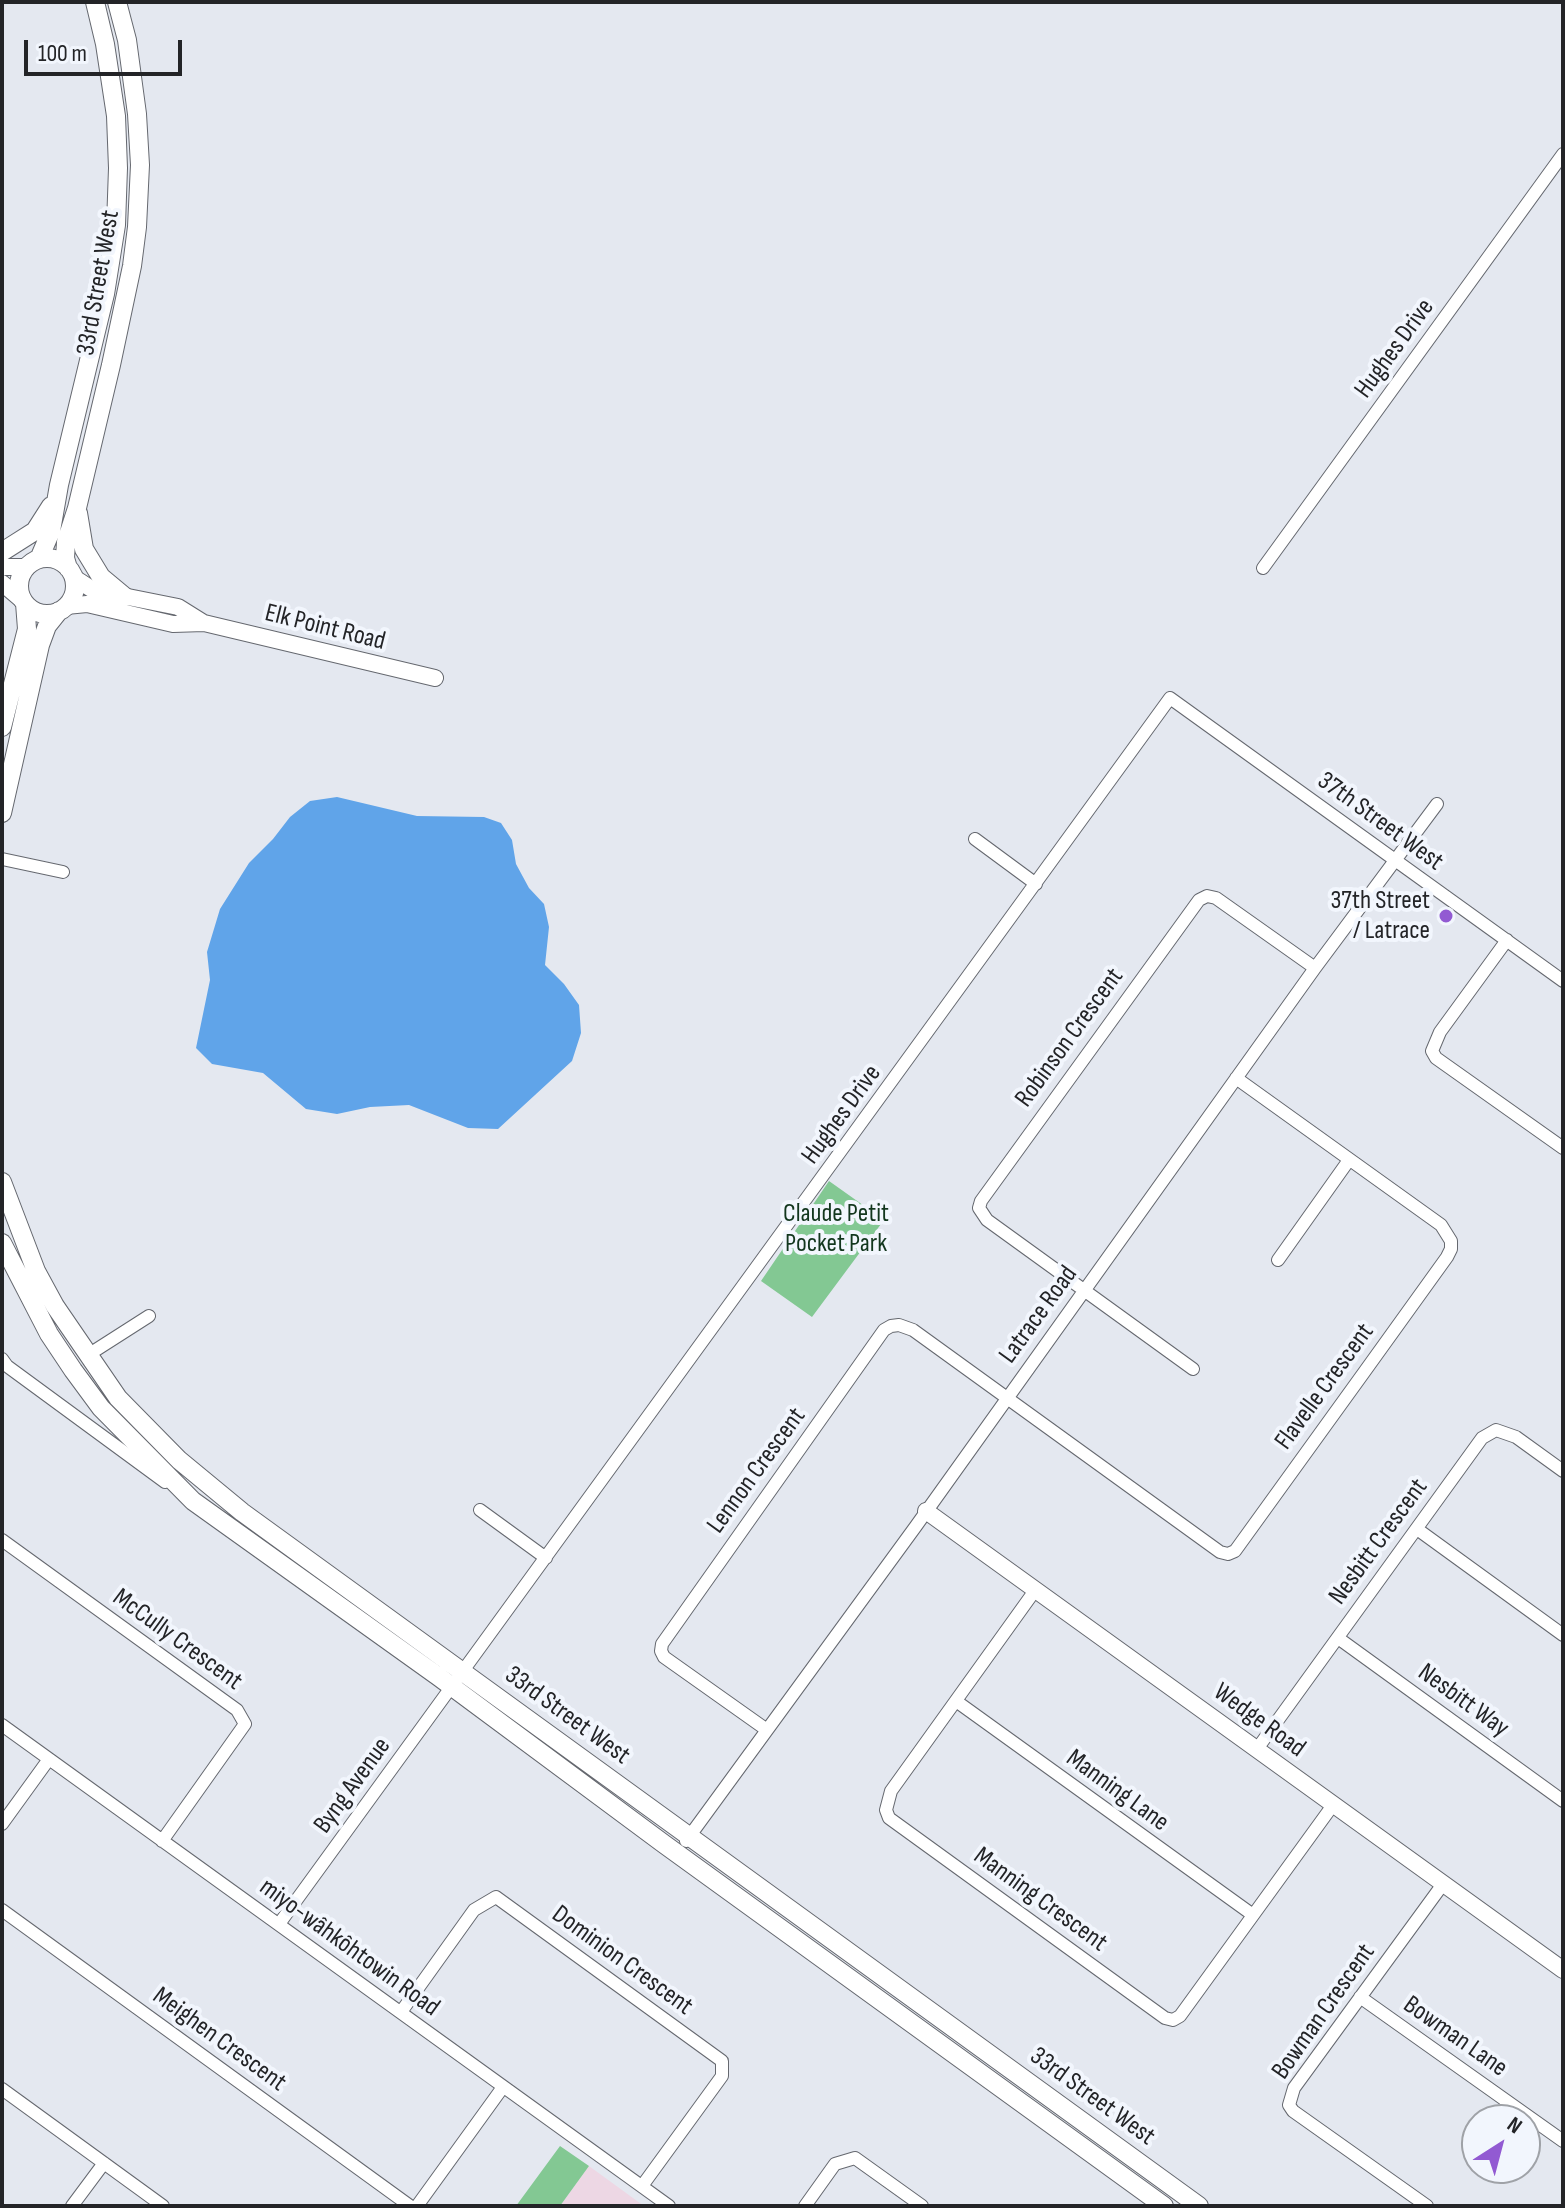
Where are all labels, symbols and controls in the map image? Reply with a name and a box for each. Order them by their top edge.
scale bar [28,24,186,74]
text: 100 m [38,39,87,68]
street label: 33rd Street West [71,208,127,358]
street label: Hughes Drive [1349,293,1441,405]
street label: Elk Point Road [262,598,388,658]
street label: 37th Street West [1311,766,1449,878]
place label: 37th Street / Latrace [1330,885,1430,946]
marker: 37th Street / Latrace [1437,907,1455,925]
street label: Robinson Crescent [1009,963,1131,1113]
street label: Hughes Drive [796,1059,888,1171]
park label: Claude Petit Pocket Park [783,1198,889,1260]
street label: Latrace Road [993,1260,1085,1370]
street label: Flavelle Crescent [1269,1318,1381,1456]
street label: Lennon Crescent [701,1402,813,1540]
street label: Nesbitt Crescent [1323,1473,1435,1611]
street label: McCully Crescent [106,1583,248,1697]
street label: Nesbitt Way [1411,1658,1515,1744]
street label: 33rd Street West [498,1660,636,1772]
street label: Wedge Road [1207,1677,1311,1765]
street label: Byng Avenue [308,1732,398,1840]
street label: Manning Lane [1060,1743,1174,1839]
street label: Manning Crescent [967,1841,1113,1959]
street label: miyo-wâhkôhtowin Road [253,1872,445,2024]
street label: Dominion Crescent [545,1899,699,2023]
street label: Bowman Crescent [1266,1938,1382,2086]
street label: Meighen Crescent [146,1981,292,2099]
street label: Bowman Lane [1397,1990,1513,2084]
street label: 33rd Street West [1023,2041,1161,2153]
north arrow [1461,2104,1541,2184]
text: N [1502,2111,1527,2140]

